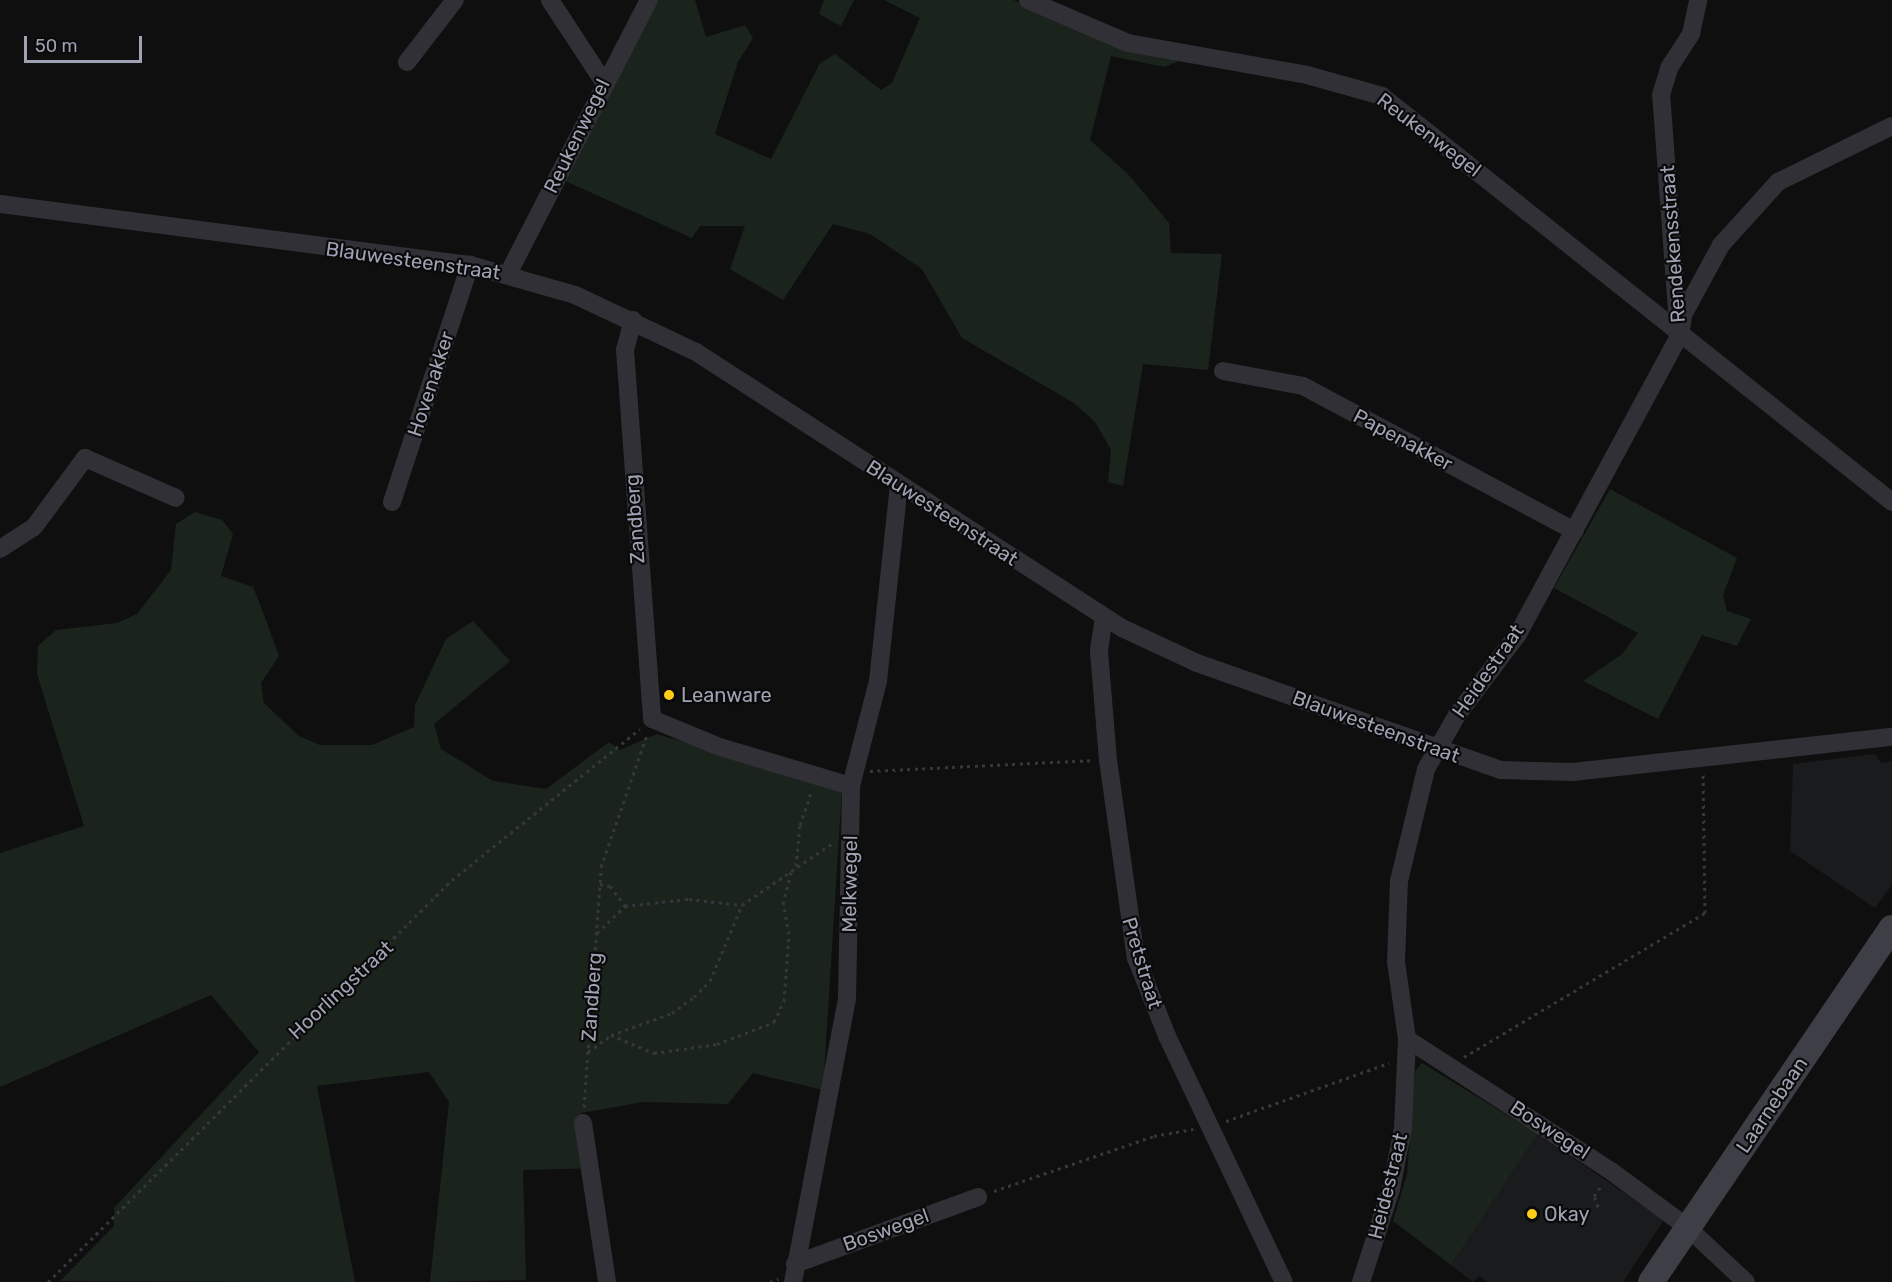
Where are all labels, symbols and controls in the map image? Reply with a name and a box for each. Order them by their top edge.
scale bar [27,24,146,62]
text: 50 m [35,35,78,57]
street label: Reukenwegel [539,75,615,197]
street label: Reukenwegel [1372,88,1486,182]
street label: Rendekensstraat [1656,164,1690,324]
street label: Blauwesteenstraat [324,237,502,285]
street label: Hovenakker [403,328,459,440]
street label: Papenakker [1349,404,1457,476]
street label: Blauwesteenstraat [862,455,1022,571]
street label: Zandberg [620,474,650,564]
street label: Heidestraat [1447,620,1529,722]
place label: Leanware [681,683,772,707]
street label: Blauwesteenstraat [1289,686,1463,768]
marker: Leanware [662,688,676,702]
street label: Melkwegel [837,835,863,933]
street label: Pretstraat [1117,914,1167,1012]
street label: Hoorlingstraat [284,936,398,1044]
street label: Zandberg [577,952,607,1042]
street label: Laarnebaan [1731,1053,1813,1157]
street label: Boswegel [1506,1096,1594,1164]
street label: Heidestraat [1363,1130,1413,1242]
place label: Okay [1544,1202,1590,1226]
street label: Boswegel [840,1203,932,1257]
marker: Okay [1525,1207,1539,1221]

